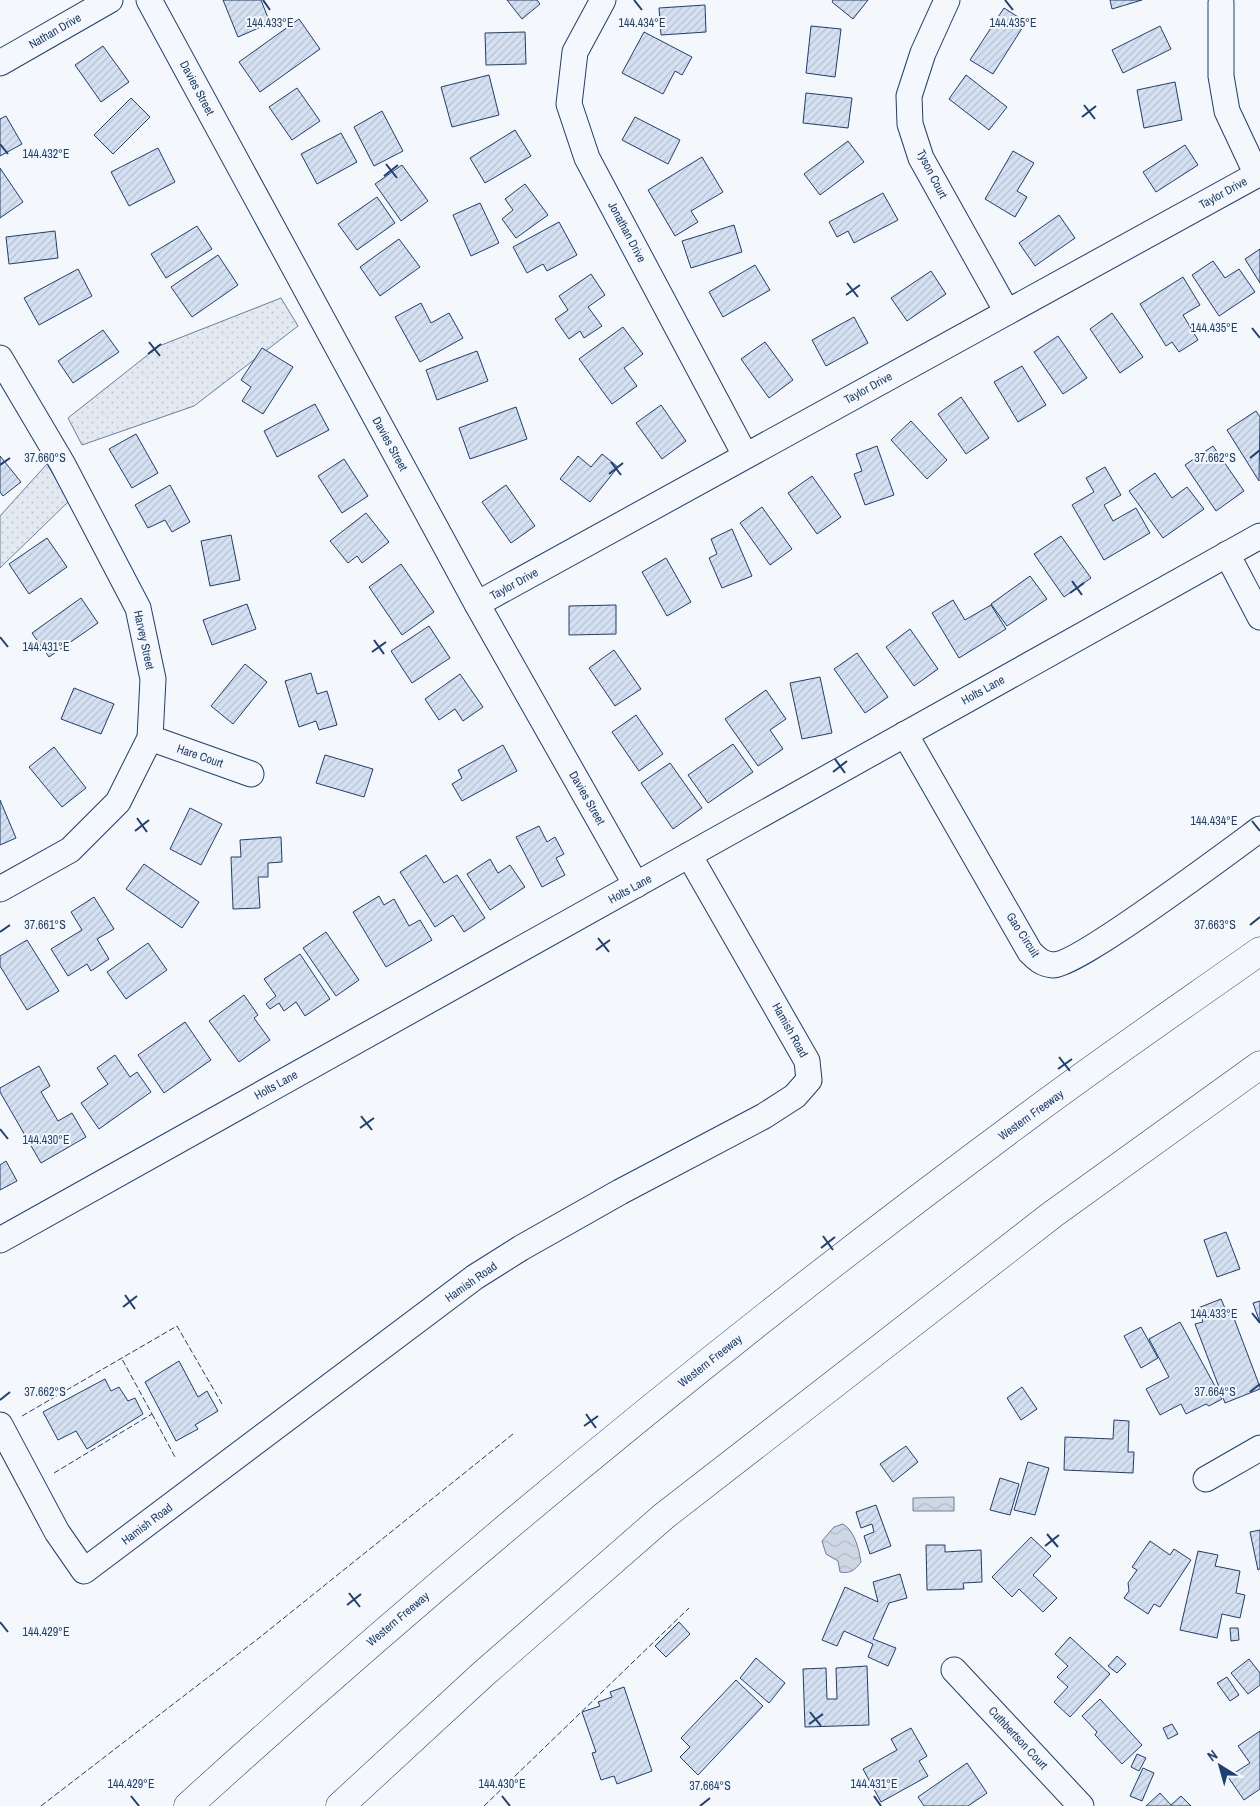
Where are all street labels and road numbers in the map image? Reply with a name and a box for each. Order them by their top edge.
street label: Nathan Drive [26,10,84,52]
street label: Davies Street [176,58,218,118]
street label: Tyson Court [913,147,951,201]
street label: Taylor Drive [1196,173,1250,213]
street label: Jonathan Drive [604,199,650,265]
street label: Taylor Drive [841,368,895,408]
street label: Davies Street [369,414,412,474]
street label: Taylor Drive [487,564,541,604]
street label: Harvey Street [130,609,158,671]
street label: Holts Lane [959,672,1007,708]
street label: Hare Court [175,741,226,771]
street label: Davies Street [565,768,609,828]
street label: Holts Lane [606,871,654,907]
street label: Gao Circuit [1003,910,1044,961]
street label: Hamish Road [768,1000,812,1060]
street label: Holts Lane [252,1067,300,1103]
street label: Western Freeway [995,1086,1067,1144]
street label: Hamish Road [442,1258,500,1306]
street label: Western Freeway [675,1331,745,1391]
street label: Hamish Road [118,1500,176,1548]
street label: Western Freeway [363,1588,433,1650]
street label: Cuthbertson Court [985,1703,1051,1773]

